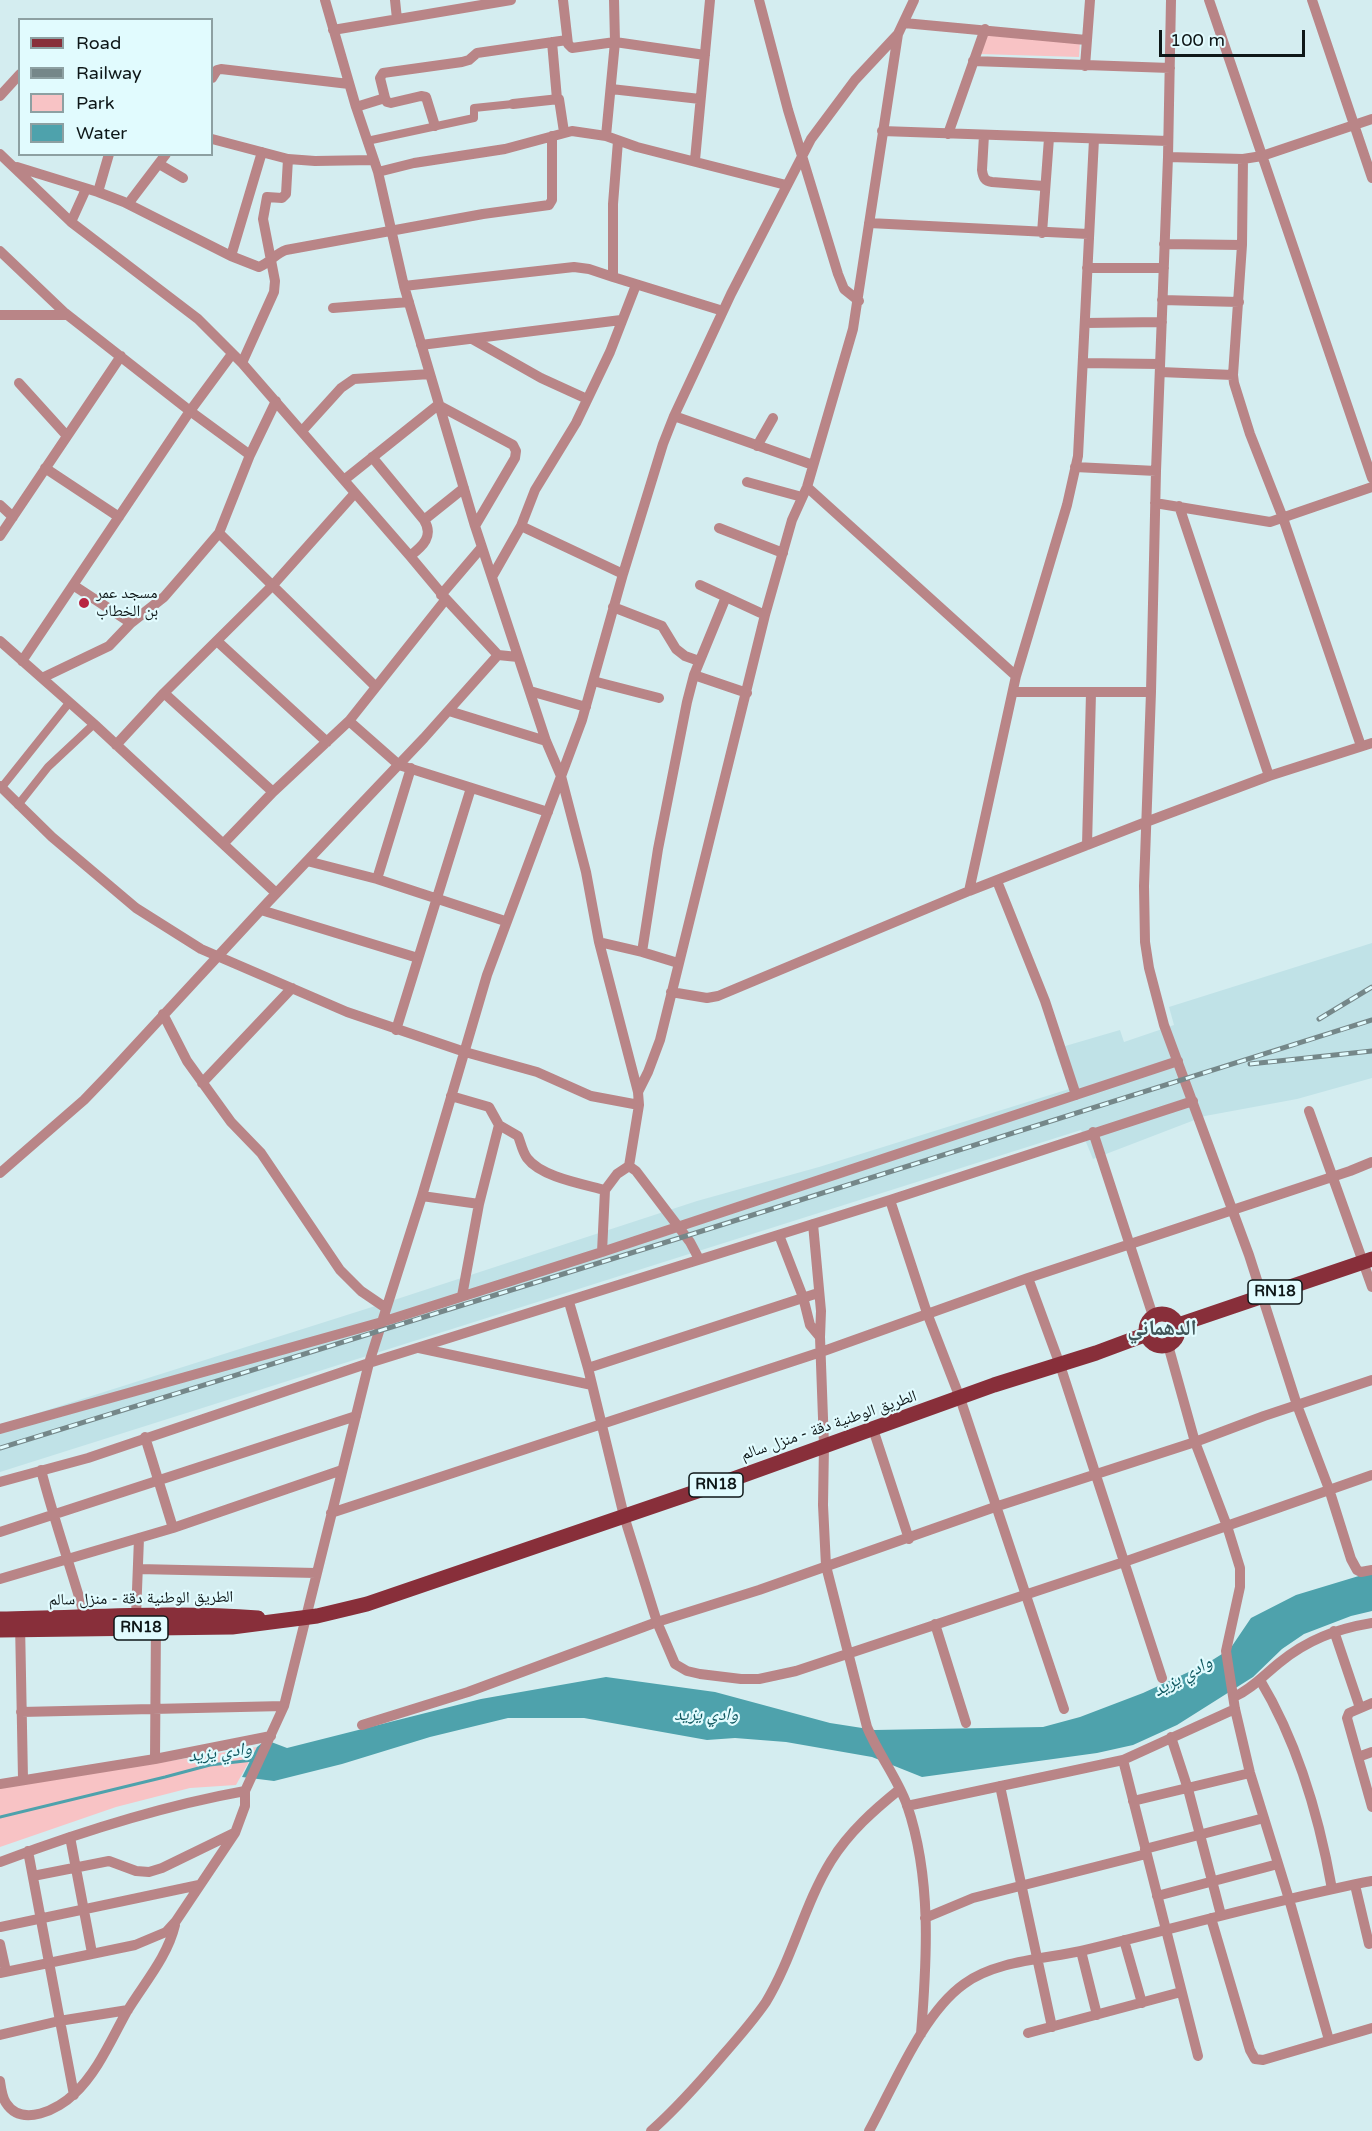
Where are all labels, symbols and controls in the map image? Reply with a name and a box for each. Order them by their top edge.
legend [18,18,213,156]
scale bar [1162,18,1308,56]
text: 100 m [1170,29,1225,51]
text: Road [76,32,121,54]
text: Railway [76,62,142,84]
text: Park [76,92,114,114]
text: Water [76,122,127,144]
place label: مسجد عمر بن الخطاب [96,584,158,622]
marker: مسجد عمر بن الخطاب [77,596,91,610]
road number: RN18 [1248,1280,1302,1304]
district label: الدهماني [1127,1316,1197,1342]
street label: الطريق الوطنية دقة - منزل سالم [739,1387,919,1465]
road number: RN18 [689,1473,743,1497]
street label: الطريق الوطنية دقة - منزل سالم [49,1588,233,1610]
road number: RN18 [114,1616,168,1640]
water label: وادي يزيد [1150,1652,1216,1702]
water label: وادي يزيد [674,1704,738,1726]
water label: وادي يزيد [187,1738,253,1768]

